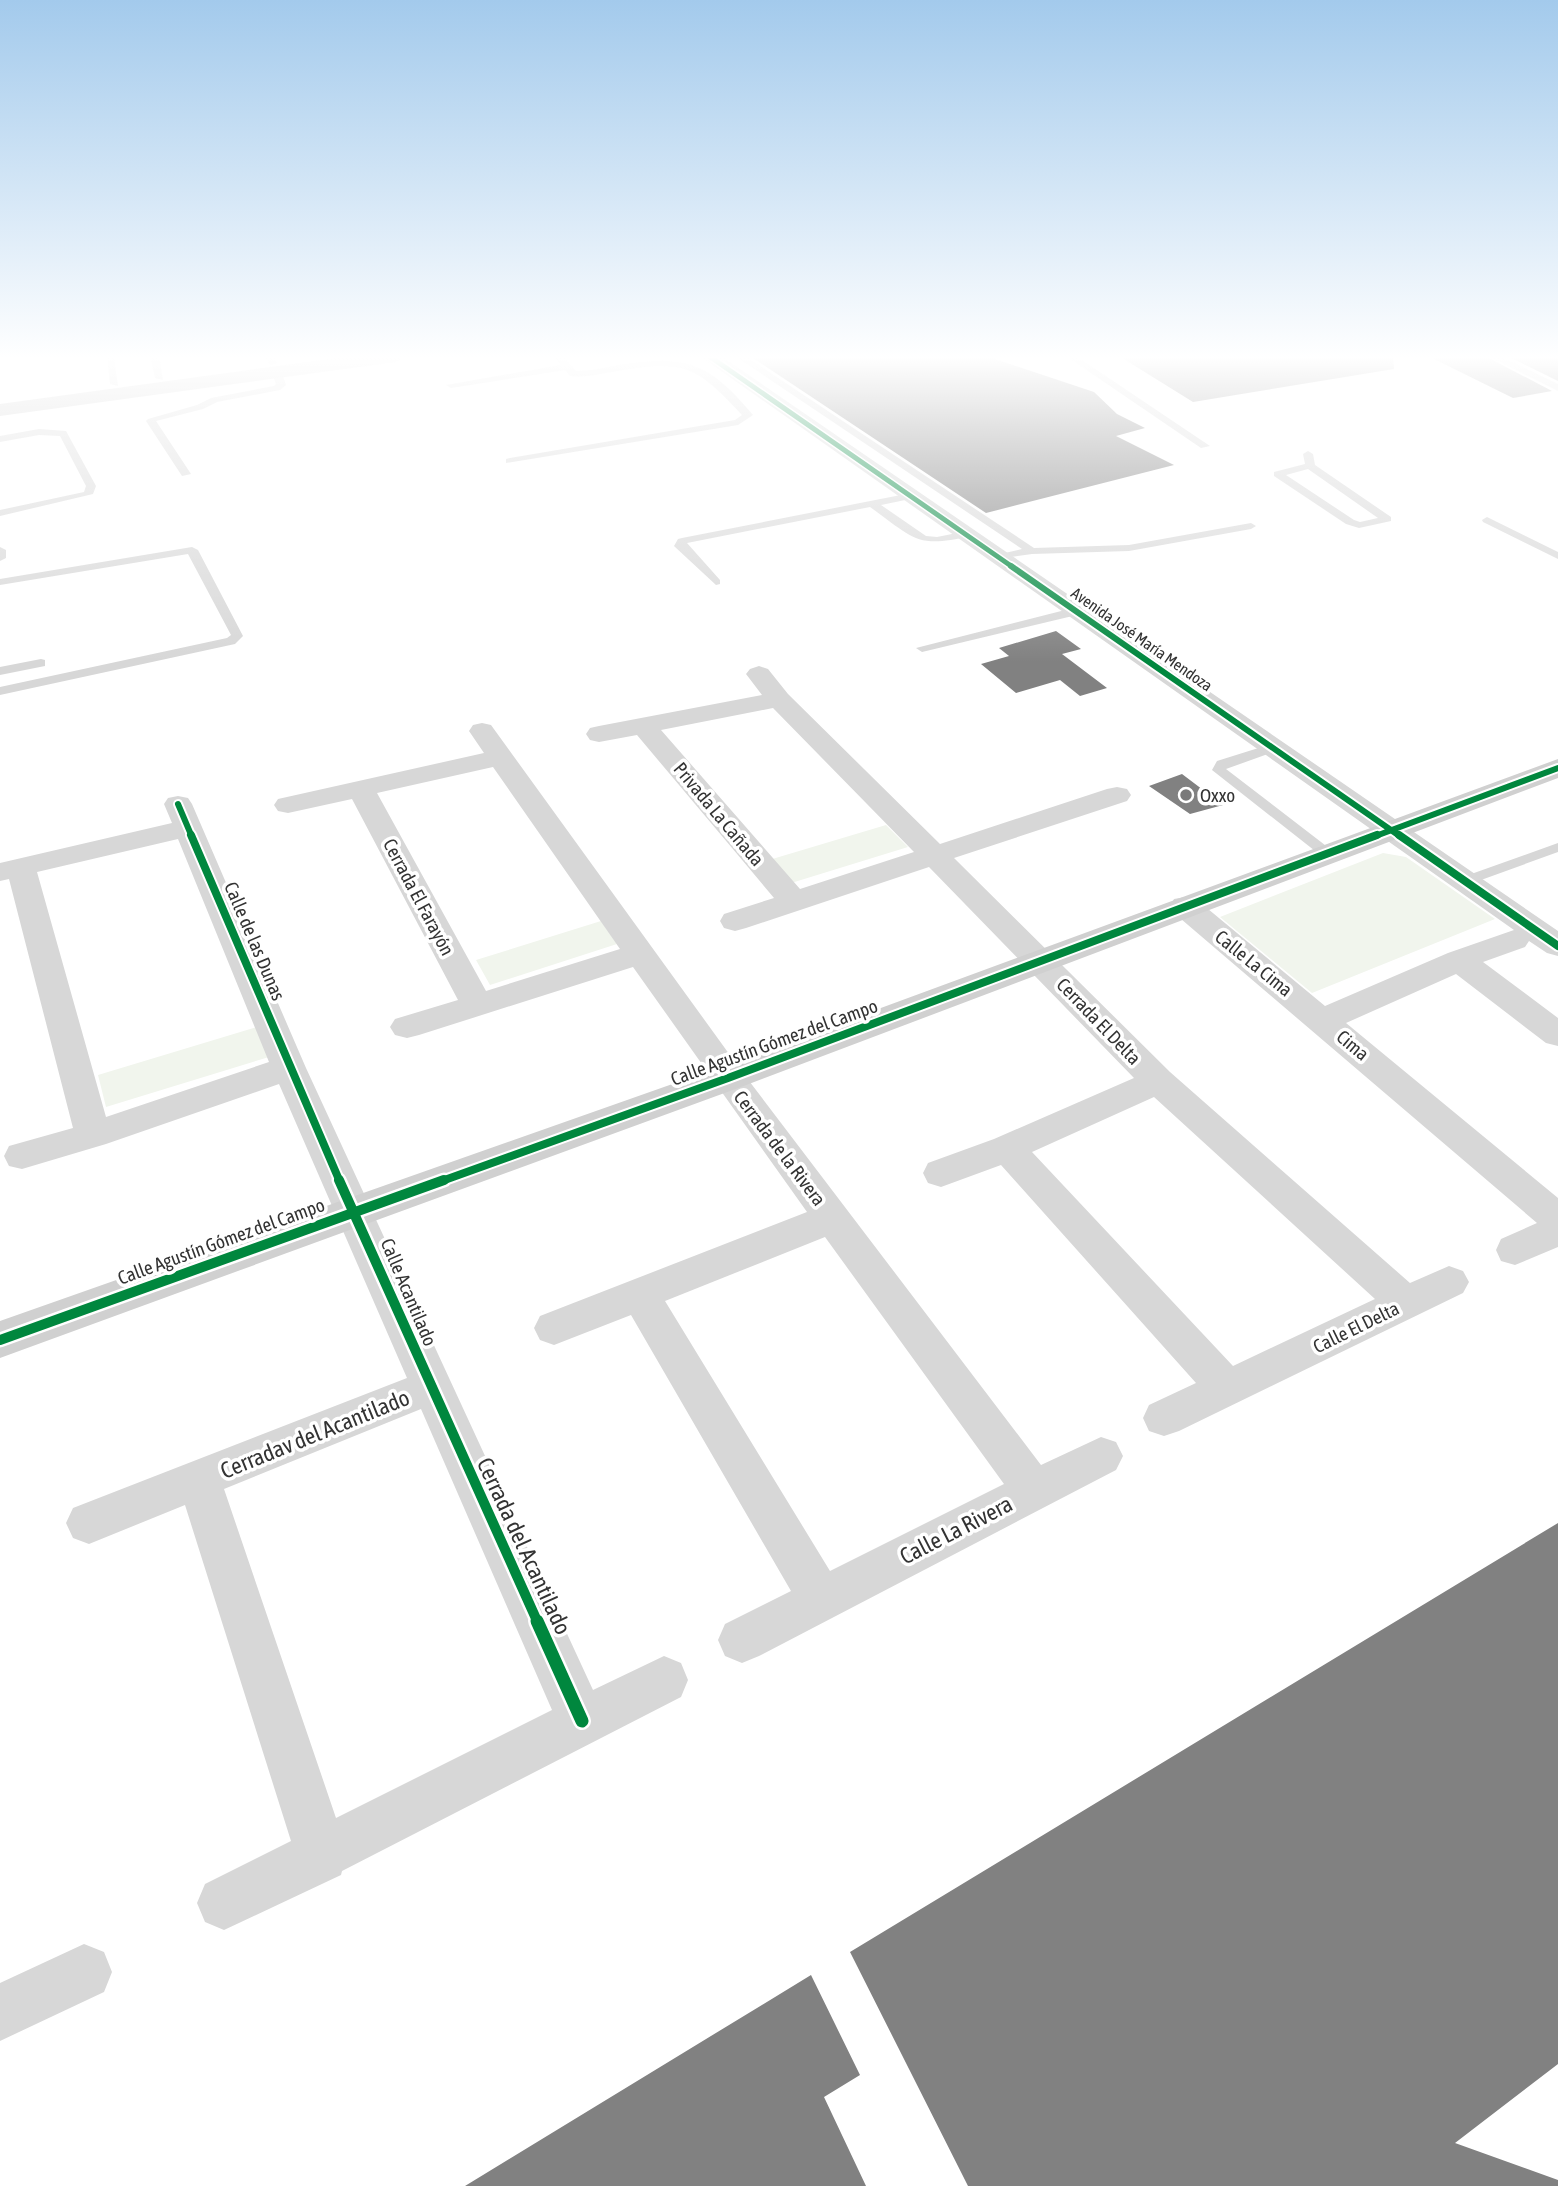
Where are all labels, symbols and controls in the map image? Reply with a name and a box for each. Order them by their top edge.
street label: Avenida José María Mendoza [1068,583,1216,695]
street label: Privada La Cañada [669,758,769,870]
place label: Oxxo [1200,784,1235,806]
marker: Oxxo [1178,787,1194,803]
street label: Cerrada El Farayón [379,835,459,959]
street label: Calle de las Dunas [220,878,290,1004]
street label: Calle La Cima [1211,925,1297,1001]
street label: Cerrada El Delta [1052,973,1146,1069]
street label: Calle Agustín Gómez del Campo [668,994,881,1090]
street label: Cima [1332,1025,1374,1065]
street label: Cerrada de la Rivera [730,1086,830,1210]
street label: Calle Agustín Gómez del Campo [115,1193,328,1289]
street label: Calle Acantilado [376,1235,442,1349]
street label: Calle El Delta [1309,1297,1403,1357]
street label: Cerradav del Acantilado [217,1384,413,1484]
street label: Cerrada del Acantilado [472,1454,576,1638]
street label: Calle La Rivera [895,1491,1017,1569]

